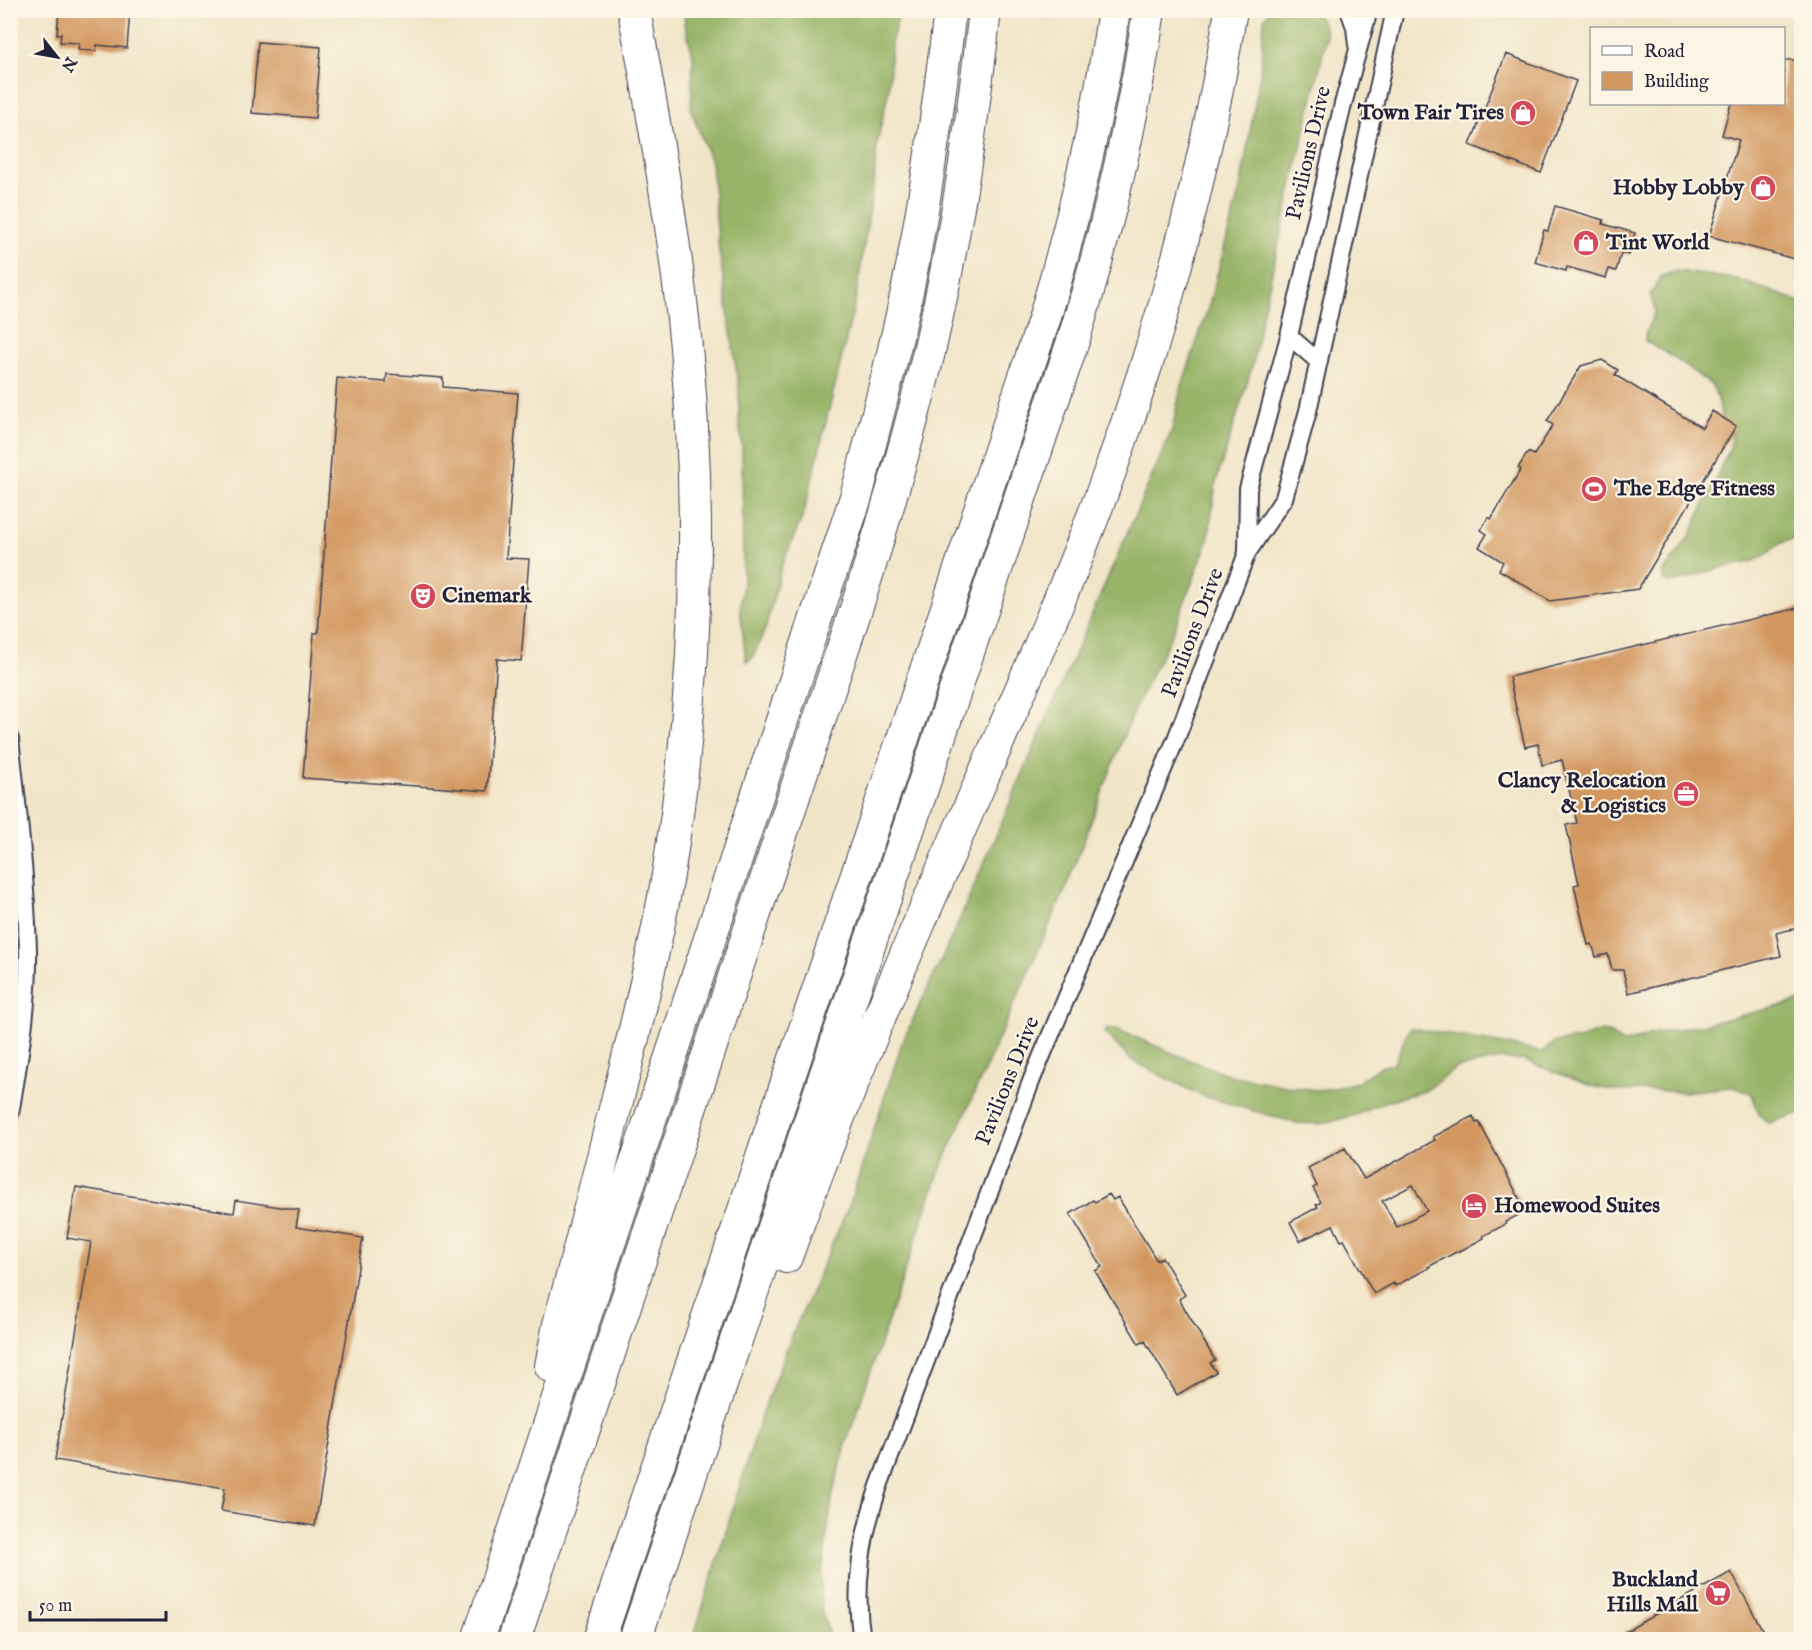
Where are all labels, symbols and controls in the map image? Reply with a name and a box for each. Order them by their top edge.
north arrow [27,27,87,87]
legend [1590,27,1785,105]
text: Road [1644,41,1685,64]
text: N [56,52,81,75]
text: Building [1644,71,1709,94]
street label: Pavilions Drive [1280,83,1338,223]
shop icon: Town Fair Tires [1508,98,1538,128]
place label: Town Fair Tires [1357,99,1504,127]
shop icon: Hobby Lobby [1748,173,1778,203]
place label: Hobby Lobby [1613,174,1745,202]
shop icon: Tint World [1571,228,1601,258]
place label: Tint World [1605,229,1711,257]
sports icon: The Edge Fitness [1579,474,1609,504]
place label: The Edge Fitness [1613,475,1775,503]
street label: Pavilions Drive [1155,564,1231,702]
theatre icon: Cinemark [408,581,438,611]
place label: Cinemark [442,582,533,610]
place label: Clancy Relocation & Logistics [1498,767,1666,820]
office icon: Clancy Relocation & Logistics [1671,779,1701,809]
street label: Pavilions Drive [969,1012,1047,1150]
hotel icon: Homewood Suites [1459,1191,1489,1221]
place label: Homewood Suites [1494,1192,1660,1220]
place label: Buckland Hills Mall [1606,1566,1699,1619]
supermarket icon: Buckland Hills Mall [1703,1578,1733,1608]
scale bar [30,1584,166,1622]
text: 50 m [39,1595,72,1618]

